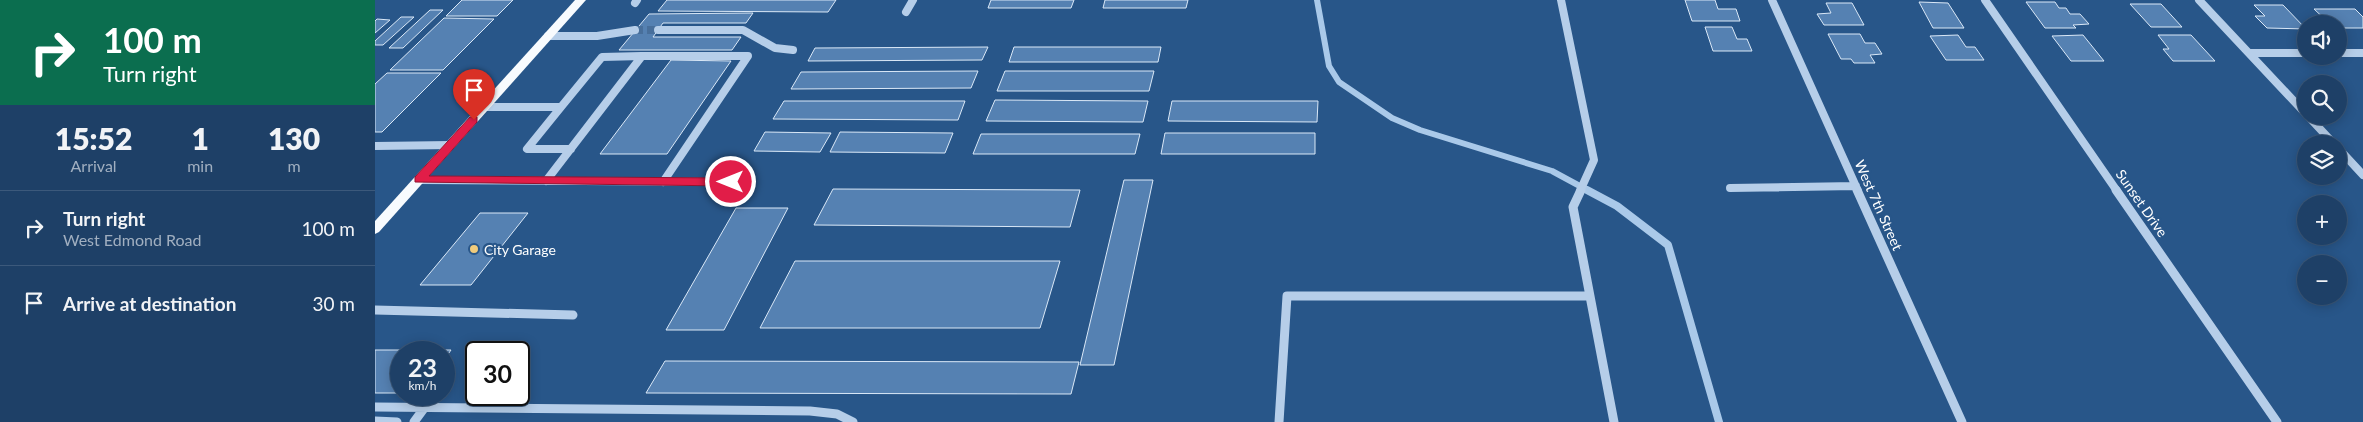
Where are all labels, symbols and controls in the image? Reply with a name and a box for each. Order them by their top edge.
map controls [2297,15,2347,305]
button: sound [2297,15,2347,65]
text: 100 m [103,18,202,60]
icon: right [20,20,85,85]
text: Turn right [103,60,197,87]
pin [453,69,495,120]
button: search [2297,75,2347,125]
icon: arrive [460,76,488,104]
text: 15:52 [55,120,132,156]
text: 1 [191,120,209,156]
text: 130 [268,120,320,156]
button: layers [2297,135,2347,185]
position arrow [704,155,756,207]
text: Arrival [71,156,117,175]
text: min [187,156,213,175]
text: m [287,156,301,175]
street label: West 7th Street [1851,157,1907,253]
street label: Sunset Drive [2113,166,2171,240]
button: + [2297,195,2347,245]
text: Turn right [63,207,145,230]
icon: right [20,214,48,242]
text: 100 m [301,217,355,240]
text: West Edmond Road [63,230,201,249]
place label: City Garage [484,241,556,258]
marker: City Garage [468,243,480,255]
button: − [2297,255,2347,305]
icon: arrive [20,289,48,317]
text: Arrive at destination [63,292,236,315]
text: 30 m [312,292,355,315]
speed limit sign: 30 [465,341,530,406]
text: 23 [408,352,437,382]
text: km/h [408,378,437,393]

